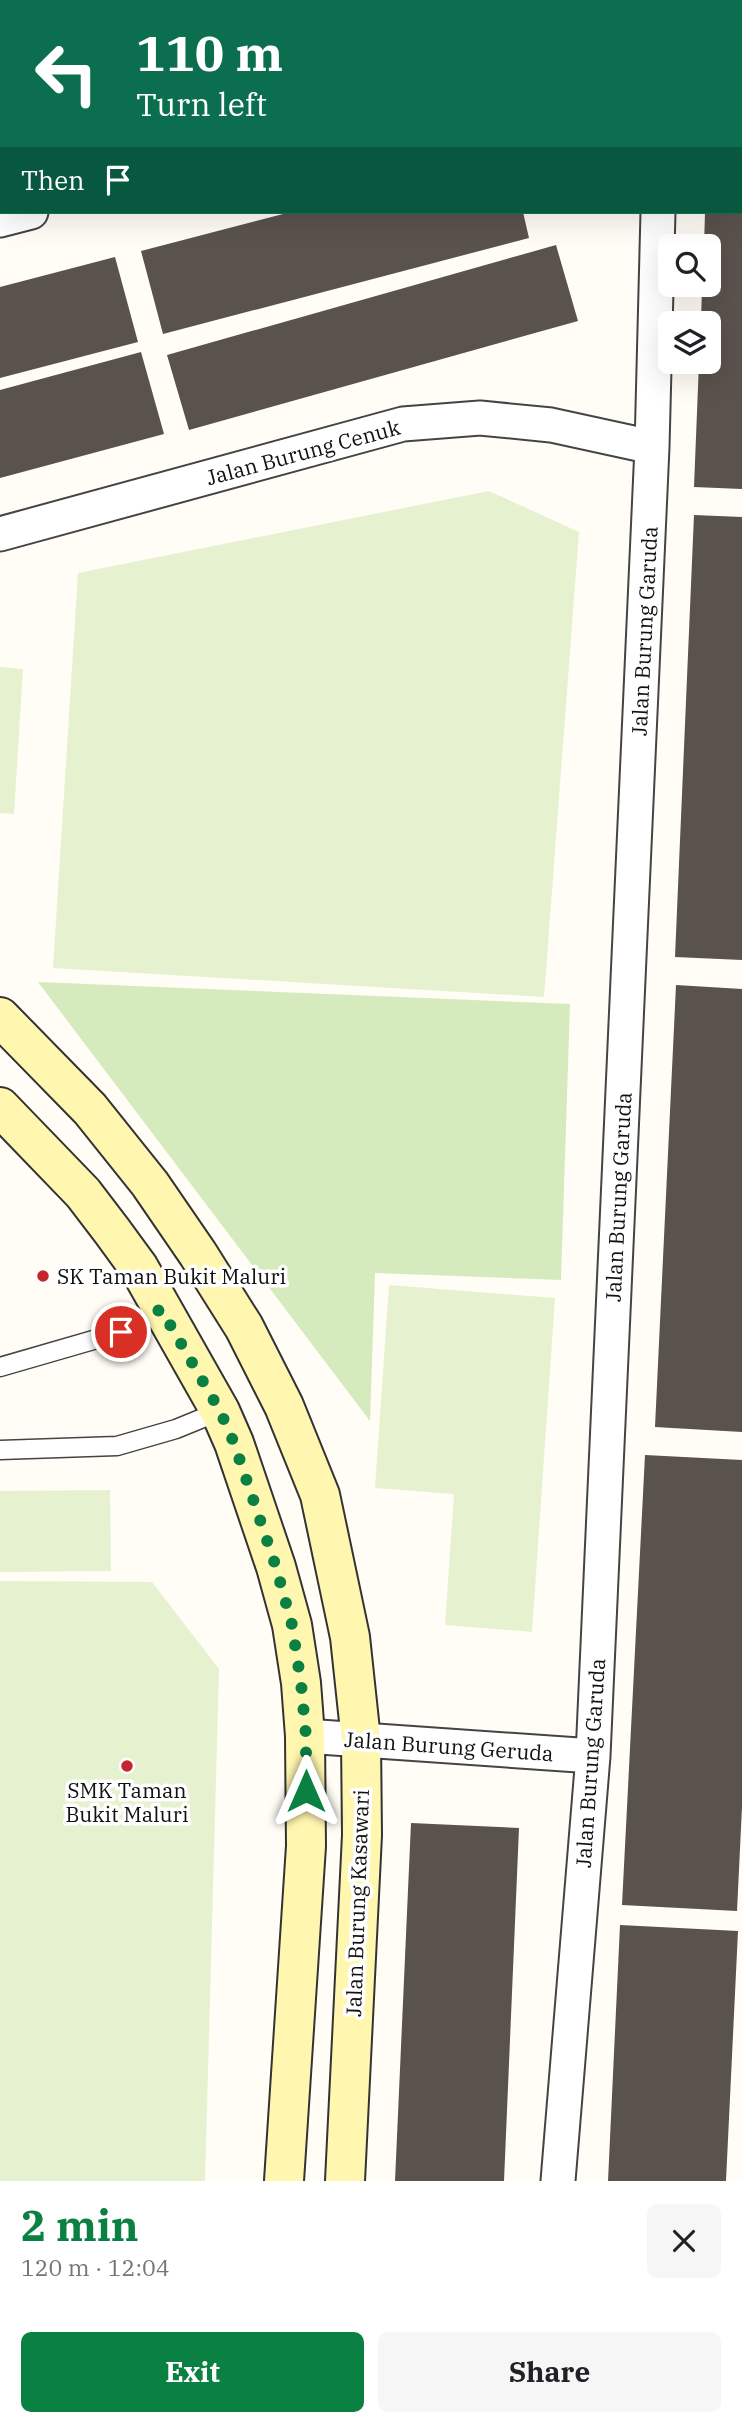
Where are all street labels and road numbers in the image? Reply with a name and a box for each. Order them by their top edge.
street label: Jalan Burung Cenuk [203,412,404,491]
street label: Jalan Burung Garuda [625,525,663,737]
street label: Jalan Burung Garuda [599,1091,637,1303]
street label: Jalan Burung Garuda [569,1657,611,1869]
street label: Jalan Burung Geruda [343,1725,555,1767]
street label: Jalan Burung Kasawari [339,1789,375,2017]

